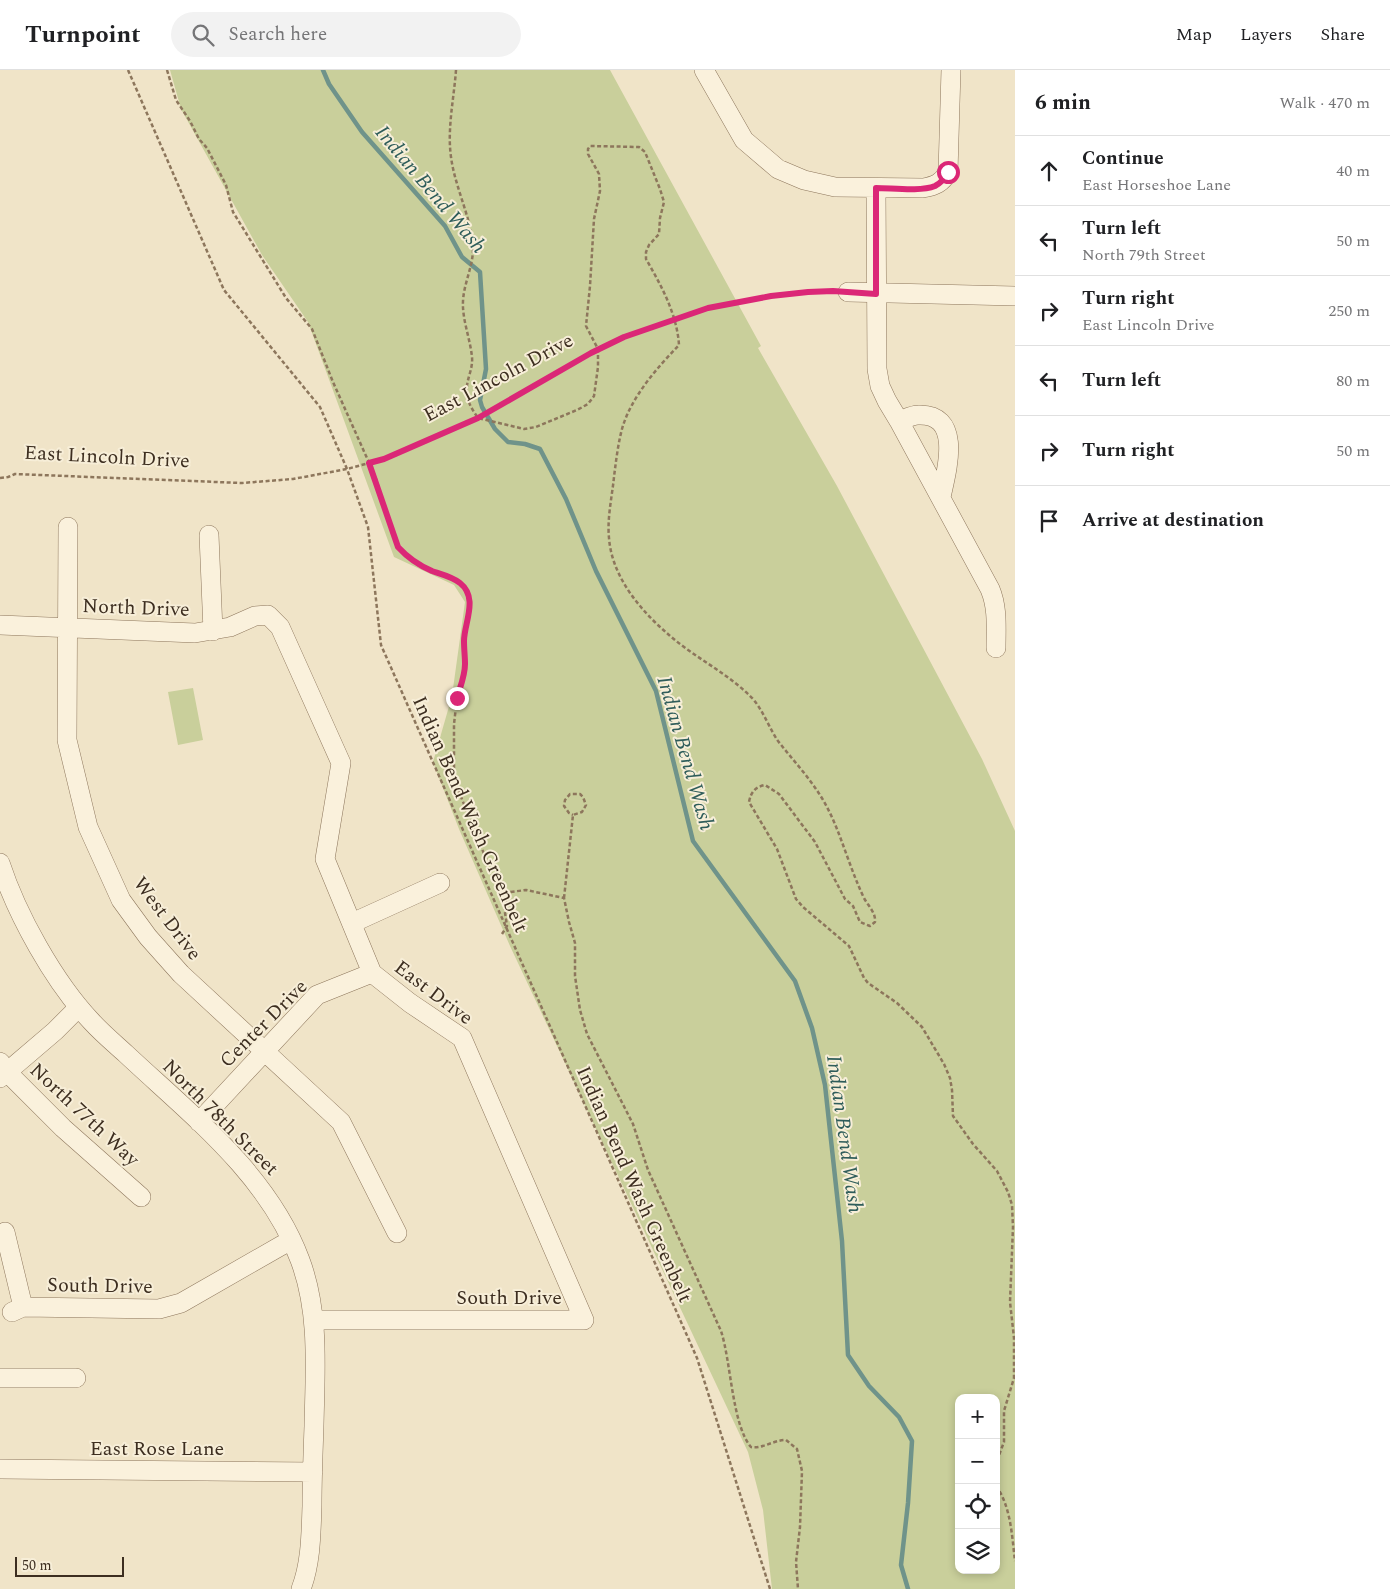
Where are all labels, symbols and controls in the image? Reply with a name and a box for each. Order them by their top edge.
search box [171,12,521,57]
text: Turnpoint [25,17,141,53]
text: Search here [229,20,327,49]
icon: search [189,21,217,49]
text: Map [1176,21,1212,48]
text: Layers [1240,21,1292,48]
text: Share [1320,21,1365,48]
text: 6 min [1035,87,1091,119]
text: Walk · 470 m [1279,91,1370,115]
water label: Indian Bend Wash [367,118,494,261]
text: Continue [1082,144,1164,173]
icon: ahead [1035,157,1063,185]
text: 40 m [1336,159,1370,183]
route start [937,161,960,184]
text: East Horseshoe Lane [1082,173,1231,197]
text: Turn left [1082,214,1161,243]
icon: left [1035,227,1063,255]
text: 50 m [1336,229,1370,253]
text: North 79th Street [1082,243,1206,267]
text: Turn right [1082,284,1175,313]
icon: right [1035,297,1063,325]
text: 250 m [1328,299,1370,323]
text: East Lincoln Drive [1082,313,1215,337]
street label: East Lincoln Drive [418,326,579,430]
text: Turn left [1082,366,1161,395]
icon: left [1035,367,1063,395]
text: 80 m [1336,369,1370,393]
text: Turn right [1082,436,1175,465]
icon: right [1035,437,1063,465]
street label: East Lincoln Drive [23,438,191,476]
text: 50 m [1336,439,1370,463]
text: Arrive at destination [1082,506,1264,535]
icon: arrive [1035,507,1063,535]
street label: North Drive [82,591,190,625]
water label: Indian Bend Wash [648,672,722,834]
route end [446,687,469,710]
street label: Indian Bend Wash Greenbelt [404,691,536,938]
street label: West Drive [126,870,209,967]
street label: East Drive [388,953,479,1033]
street label: Center Drive [213,973,315,1075]
street label: North 78th Street [155,1052,286,1183]
water label: Indian Bend Wash [817,1053,871,1215]
street label: North 77th Way [23,1056,147,1175]
street label: Indian Bend Wash Greenbelt [568,1061,700,1308]
street label: South Drive [47,1270,153,1302]
street label: South Drive [456,1283,562,1313]
map controls [955,1394,1000,1574]
button: + [955,1394,1000,1439]
street label: East Rose Lane [90,1434,224,1464]
button: − [955,1439,1000,1484]
button: locate [955,1484,1000,1529]
button: layers [955,1529,1000,1574]
scale bar [15,1554,124,1577]
text: 50 m [22,1555,52,1576]

